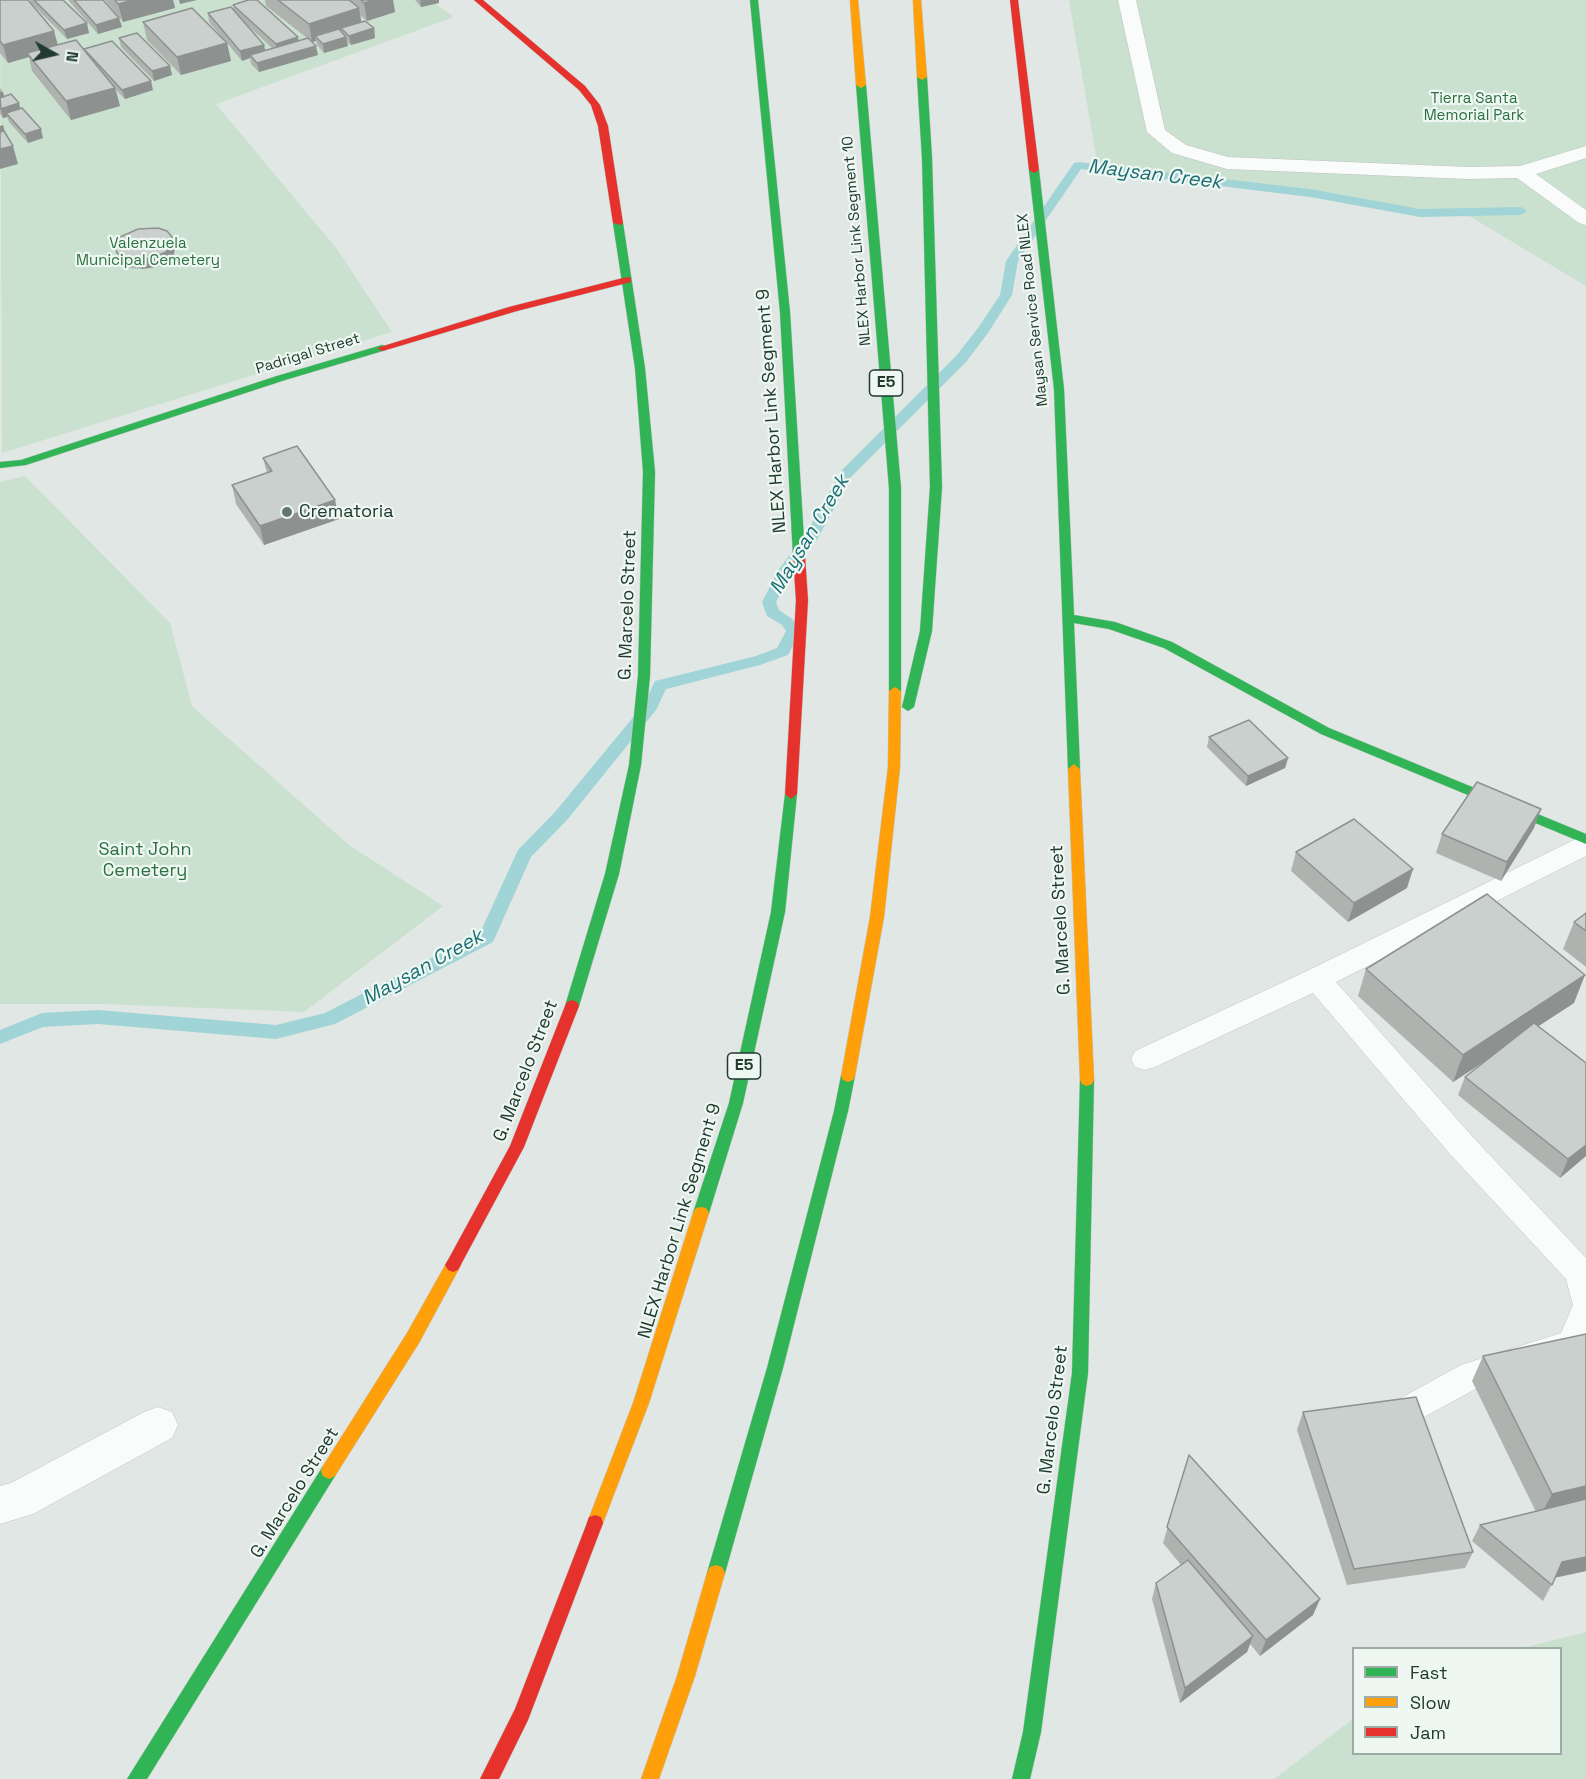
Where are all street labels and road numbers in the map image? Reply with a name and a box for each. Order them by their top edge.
street label: NLEX Harbor Link Segment 10 [839,135,875,347]
street label: Maysan Service Road NLEX [1014,213,1052,407]
street label: NLEX Harbor Link Segment 9 [753,288,791,534]
street label: Padrigal Street [254,330,362,378]
road number: E5 [870,370,902,396]
street label: G. Marcelo Street [615,530,641,680]
street label: G. Marcelo Street [1046,845,1076,995]
street label: G. Marcelo Street [489,997,563,1145]
road number: E5 [728,1053,760,1079]
street label: NLEX Harbor Link Segment 9 [634,1101,726,1341]
street label: G. Marcelo Street [1033,1344,1073,1496]
street label: G. Marcelo Street [246,1424,344,1562]

